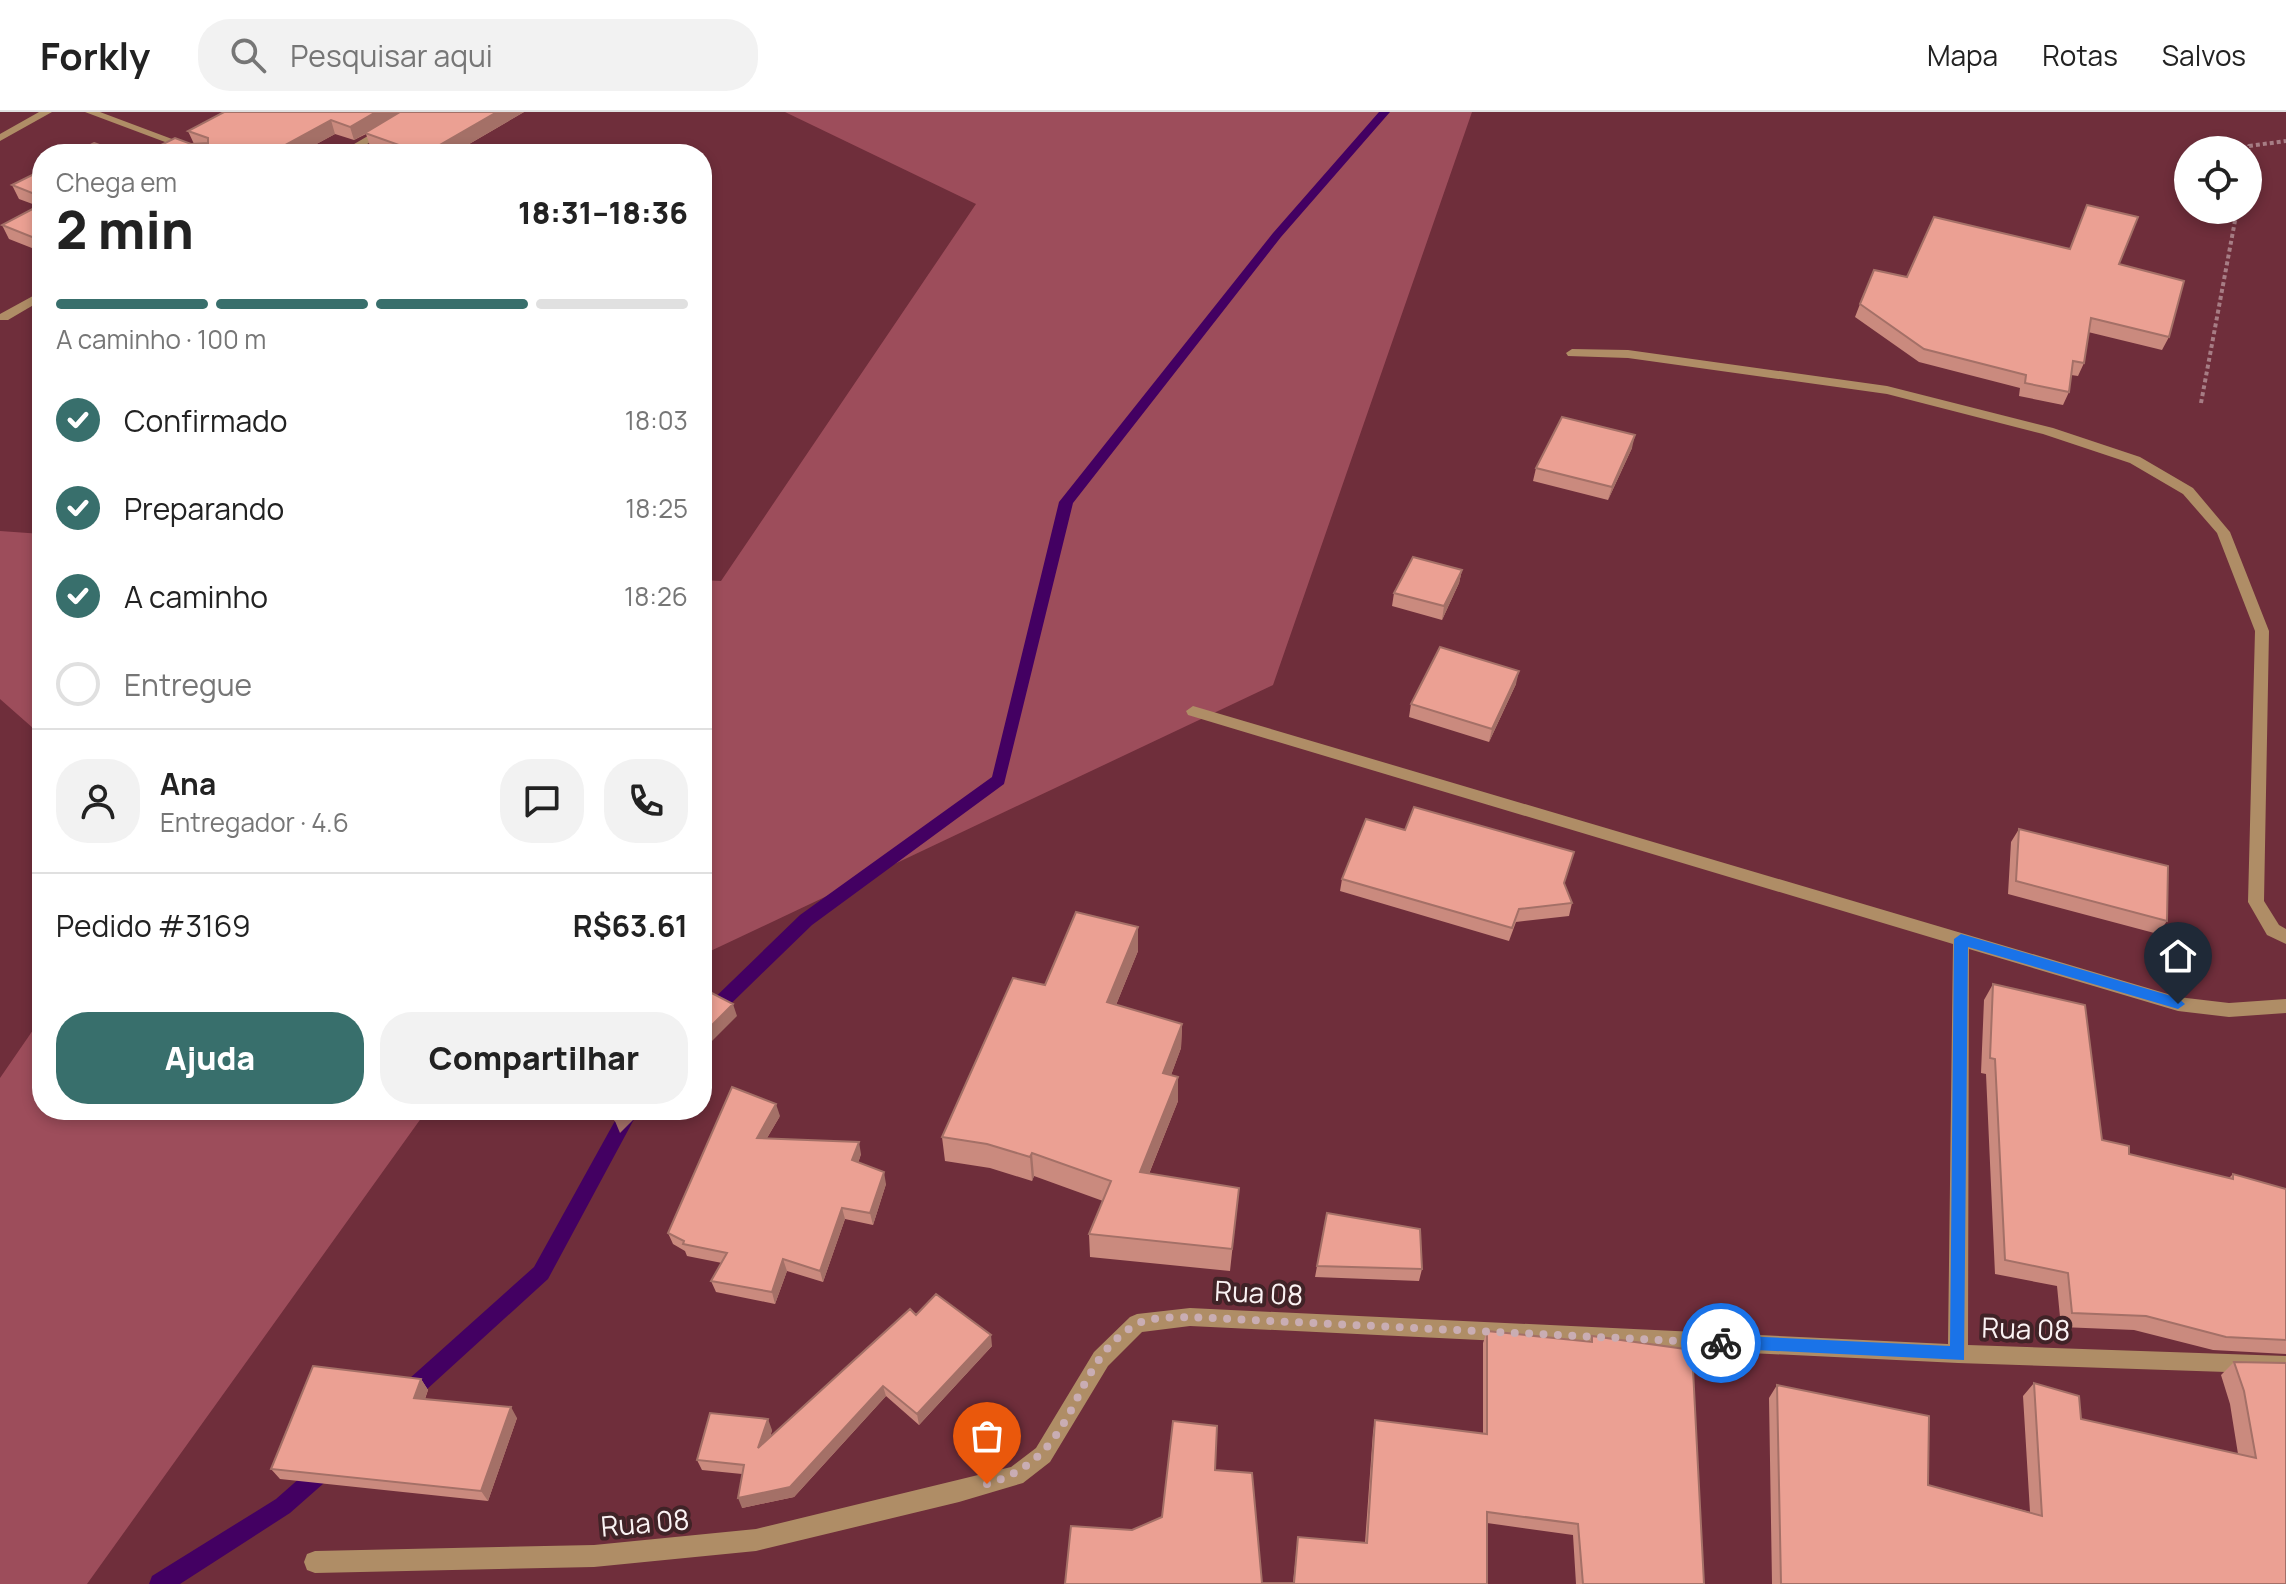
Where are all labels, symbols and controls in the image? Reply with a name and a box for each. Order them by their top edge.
search box [198,19,758,91]
text: Forkly [40,29,150,81]
icon: search [226,33,270,77]
text: Pesquisar aqui [290,35,493,76]
text: Mapa [1927,36,1998,74]
text: Rotas [2042,36,2118,74]
text: Salvos [2162,36,2246,74]
map controls [2174,136,2262,224]
button: locate [2174,136,2262,224]
text: Chega em [56,164,177,200]
text: 18:31–18:36 [518,192,688,233]
text: 2 min [56,194,194,265]
text: A caminho · 100 m [56,321,266,357]
icon: check [56,398,100,442]
text: Confirmado [124,400,288,441]
text: 18:03 [625,402,688,438]
icon: check [56,486,100,530]
text: Preparando [124,488,284,529]
text: 18:25 [625,490,688,526]
icon: check [56,574,100,618]
text: A caminho [124,576,268,617]
text: 18:26 [624,578,688,614]
text: Entregue [124,664,252,705]
button: person [56,759,140,843]
button: chat [500,759,584,843]
button: phone [604,759,688,843]
text: Ana [160,763,216,804]
text: Entregador · 4.6 [160,804,349,840]
text: Pedido #3169 [56,905,251,946]
text: R$63.61 [573,905,688,946]
pin [2144,922,2212,1004]
icon: home [2156,934,2200,978]
button: Ajuda [56,1012,364,1104]
button: Compartilhar [380,1012,688,1104]
street label: Rua 08 [1214,1271,1304,1313]
courier [1681,1303,1761,1383]
street label: Rua 08 [1981,1307,2071,1349]
icon: bike [1699,1321,1743,1365]
pin [953,1402,1021,1484]
icon: bag [965,1414,1009,1458]
street label: Rua 08 [599,1499,691,1545]

